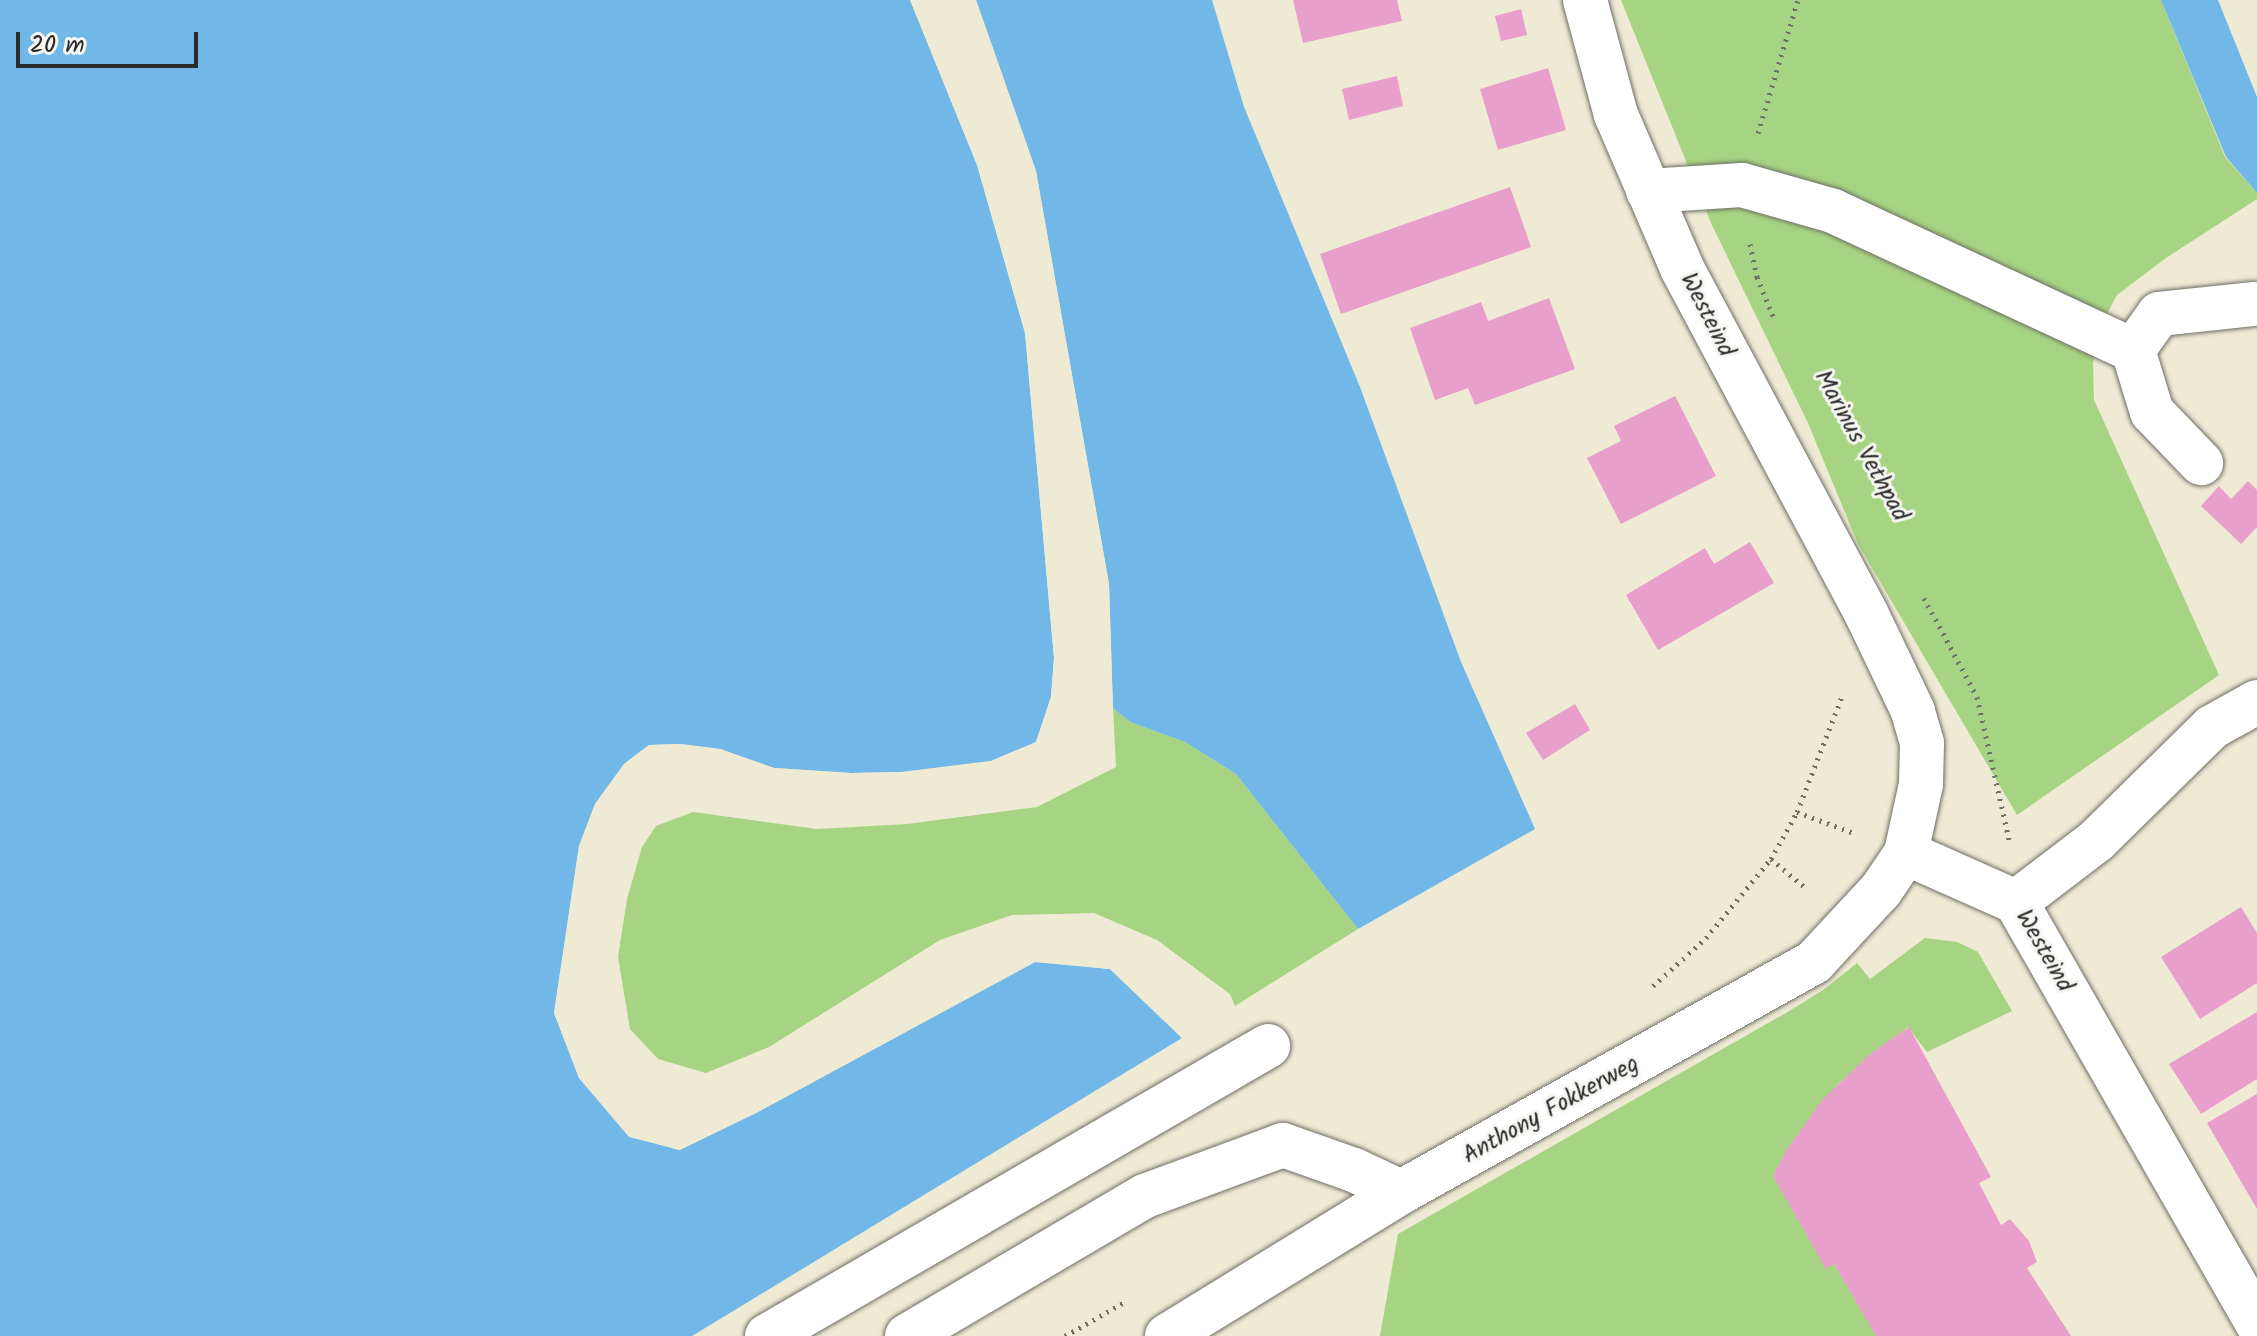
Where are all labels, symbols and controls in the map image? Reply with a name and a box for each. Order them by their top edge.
scale bar [20,16,202,66]
text: 20 m [30,26,85,65]
street label: Westeind [1674,268,1740,362]
street label: Marinus Vethpad [1808,365,1914,527]
street label: Westeind [2009,905,2079,997]
street label: Anthony Fokkerweg [1458,1050,1644,1170]

